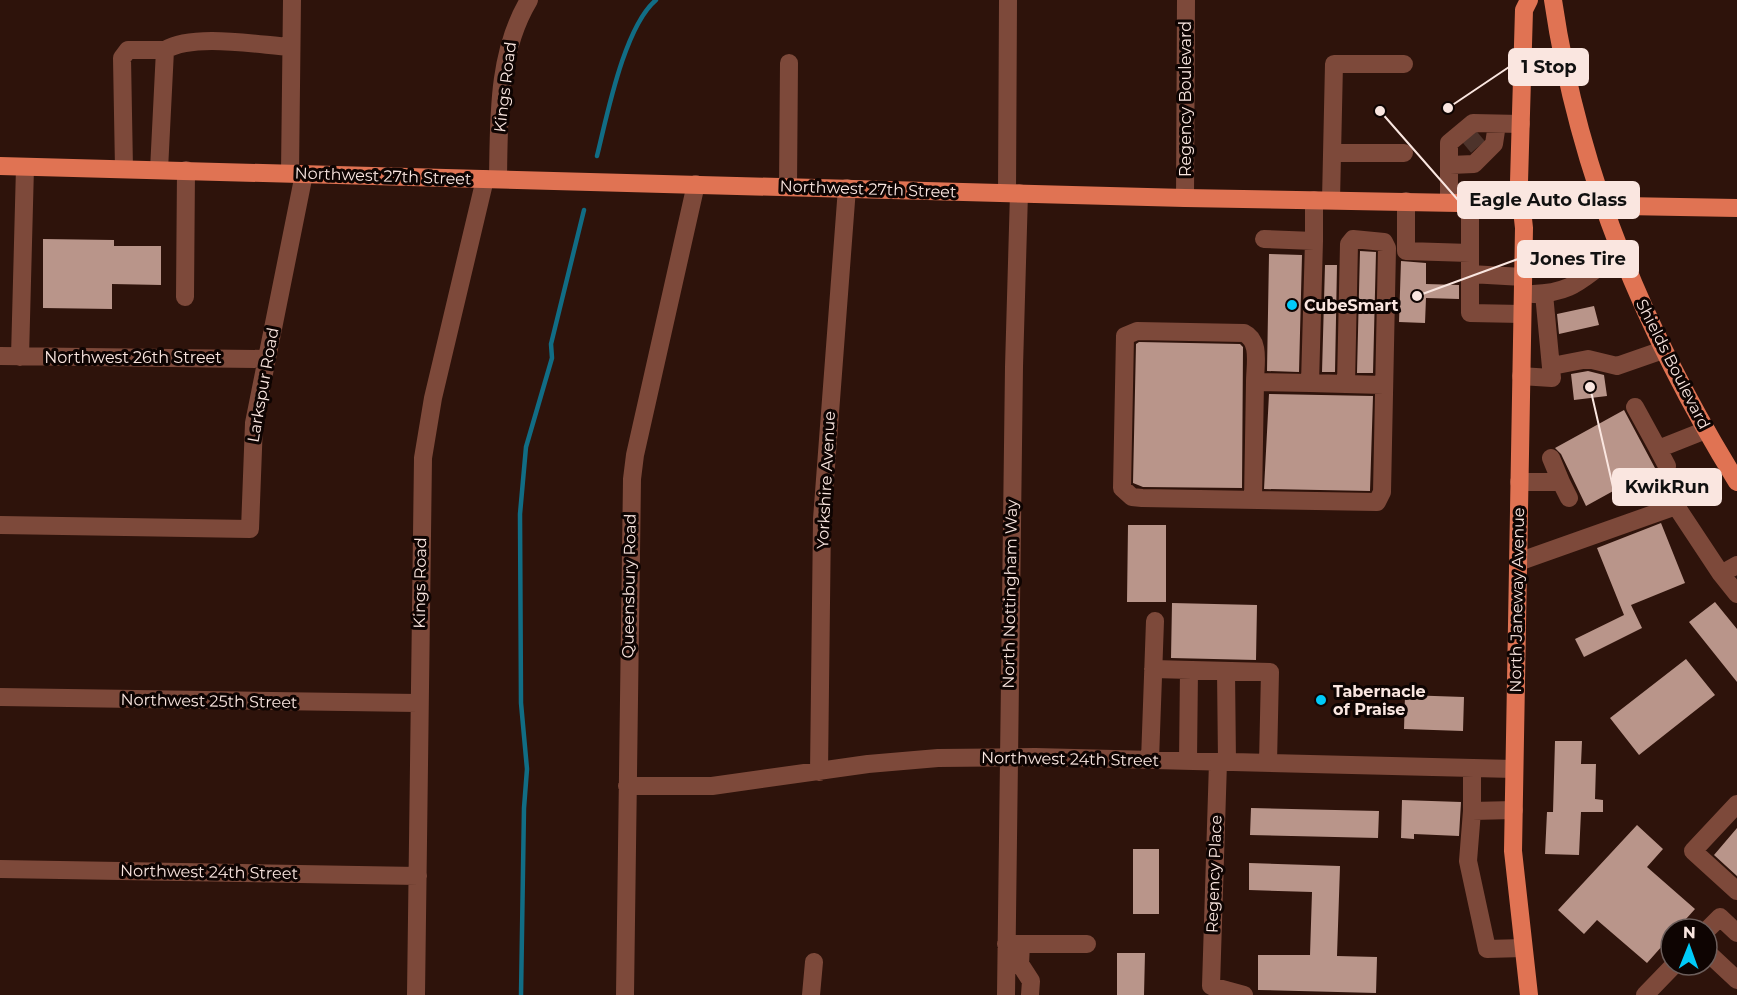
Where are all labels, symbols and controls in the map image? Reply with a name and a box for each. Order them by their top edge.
street label: Regency Boulevard [1176,21,1195,177]
street label: Kings Road [490,41,520,133]
callout: 1 Stop [1509,49,1588,85]
text: 1 Stop [1521,56,1577,78]
street label: Northwest 27th Street [294,163,472,189]
street label: Northwest 27th Street [779,176,957,202]
callout: Eagle Auto Glass [1458,182,1639,218]
text: Eagle Auto Glass [1469,189,1627,211]
callout: Jones Tire [1518,241,1638,277]
text: Jones Tire [1529,248,1626,270]
place label: CubeSmart [1304,296,1398,315]
street label: Shields Boulevard [1632,296,1714,432]
marker: CubeSmart [1285,298,1299,312]
street label: Larkspur Road [244,326,282,444]
street label: Northwest 26th Street [44,348,222,367]
street label: Yorkshire Avenue [813,410,839,550]
callout: KwikRun [1613,469,1721,505]
text: KwikRun [1625,476,1709,498]
street label: North Nottingham Way [999,499,1021,689]
street label: North Janeway Avenue [1506,507,1528,693]
street label: Queensbury Road [618,513,640,659]
street label: Kings Road [410,537,430,629]
place label: Tabernacle of Praise [1333,682,1426,719]
street label: Northwest 25th Street [120,690,298,712]
marker: Tabernacle of Praise [1314,693,1328,707]
street label: Northwest 24th Street [981,748,1160,770]
street label: Regency Place [1202,815,1226,933]
street label: Northwest 24th Street [120,861,299,883]
north arrow [1659,917,1719,977]
text: N [1683,923,1696,942]

